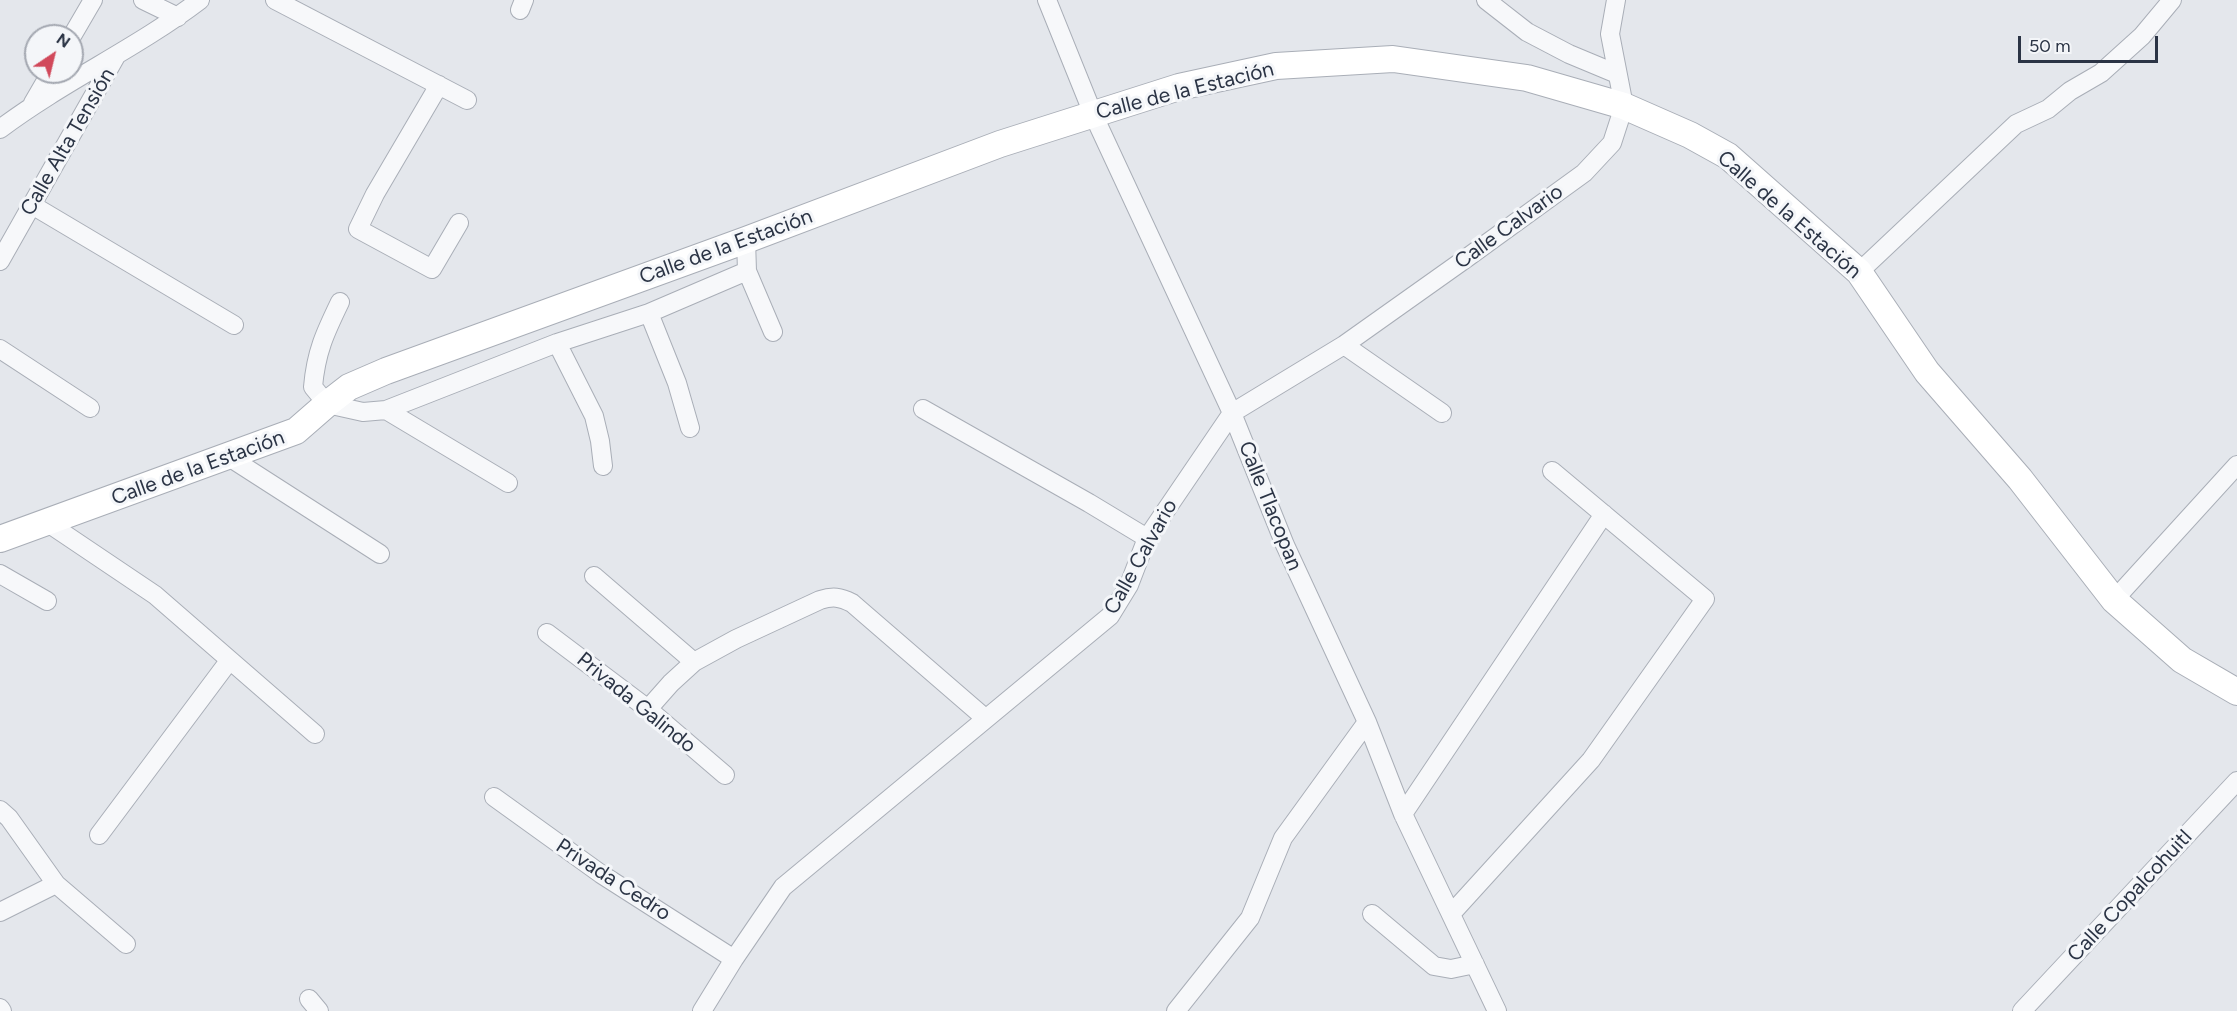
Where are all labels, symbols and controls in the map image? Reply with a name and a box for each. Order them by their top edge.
north arrow [24,24,84,84]
scale bar [2021,24,2160,62]
text: N [53,29,74,52]
text: 50 m [2029,35,2071,57]
street label: Calle de la Estación [1094,57,1276,125]
street label: Calle Alta Tensión [15,64,121,220]
street label: Calle de la Estación [1712,146,1866,284]
street label: Calle Calvario [1450,179,1568,275]
street label: Calle de la Estación [636,204,816,290]
street label: Calle de la Estación [108,425,288,511]
street label: Calle Tlacopan [1233,438,1307,574]
street label: Calle Calvario [1099,495,1183,619]
street label: Privada Galindo [571,647,701,759]
street label: Calle Copalcohuitl [2062,825,2198,967]
street label: Privada Cedro [551,834,675,926]

